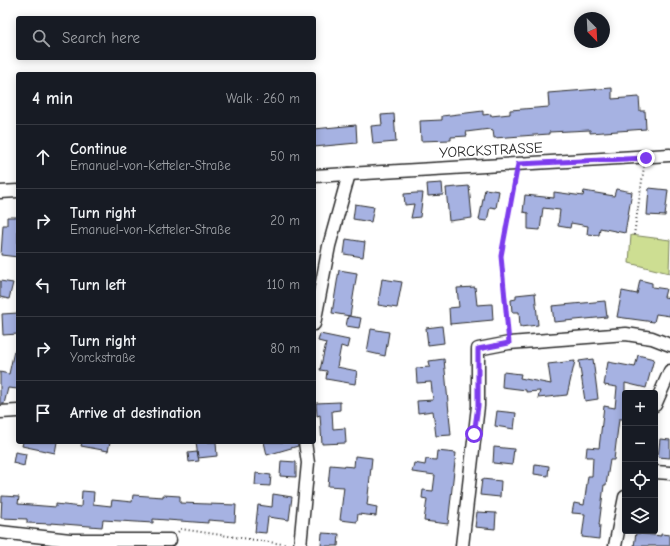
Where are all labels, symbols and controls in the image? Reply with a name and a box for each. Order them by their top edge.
north arrow [574,12,610,48]
search box [16,16,316,60]
icon: search [30,27,52,49]
text: Search here [62,29,140,47]
text: 4 min [32,89,73,108]
text: Walk · 260 m [226,91,300,106]
street label: YORCKSTRASSE [439,138,543,162]
text: Continue [70,140,127,158]
icon: ahead [32,146,54,168]
text: 50 m [270,149,300,164]
route end [637,149,655,167]
text: Emanuel-von-Ketteler-Straße [70,158,231,173]
text: Turn right [70,204,136,222]
icon: right [32,210,54,232]
text: 20 m [270,213,300,228]
text: Emanuel-von-Ketteler-Straße [70,222,231,237]
icon: left [32,274,54,296]
text: Turn left [70,276,126,294]
text: 110 m [267,277,300,292]
text: Turn right [70,332,136,350]
icon: right [32,338,54,360]
text: 80 m [270,341,300,356]
text: Yorckstraße [70,350,135,365]
map controls [622,390,658,534]
button: + [622,390,658,426]
icon: arrive [32,402,54,424]
text: Arrive at destination [70,404,201,422]
route start [465,425,483,443]
button: − [622,426,658,462]
button: locate [622,462,658,498]
button: layers [622,498,658,534]

